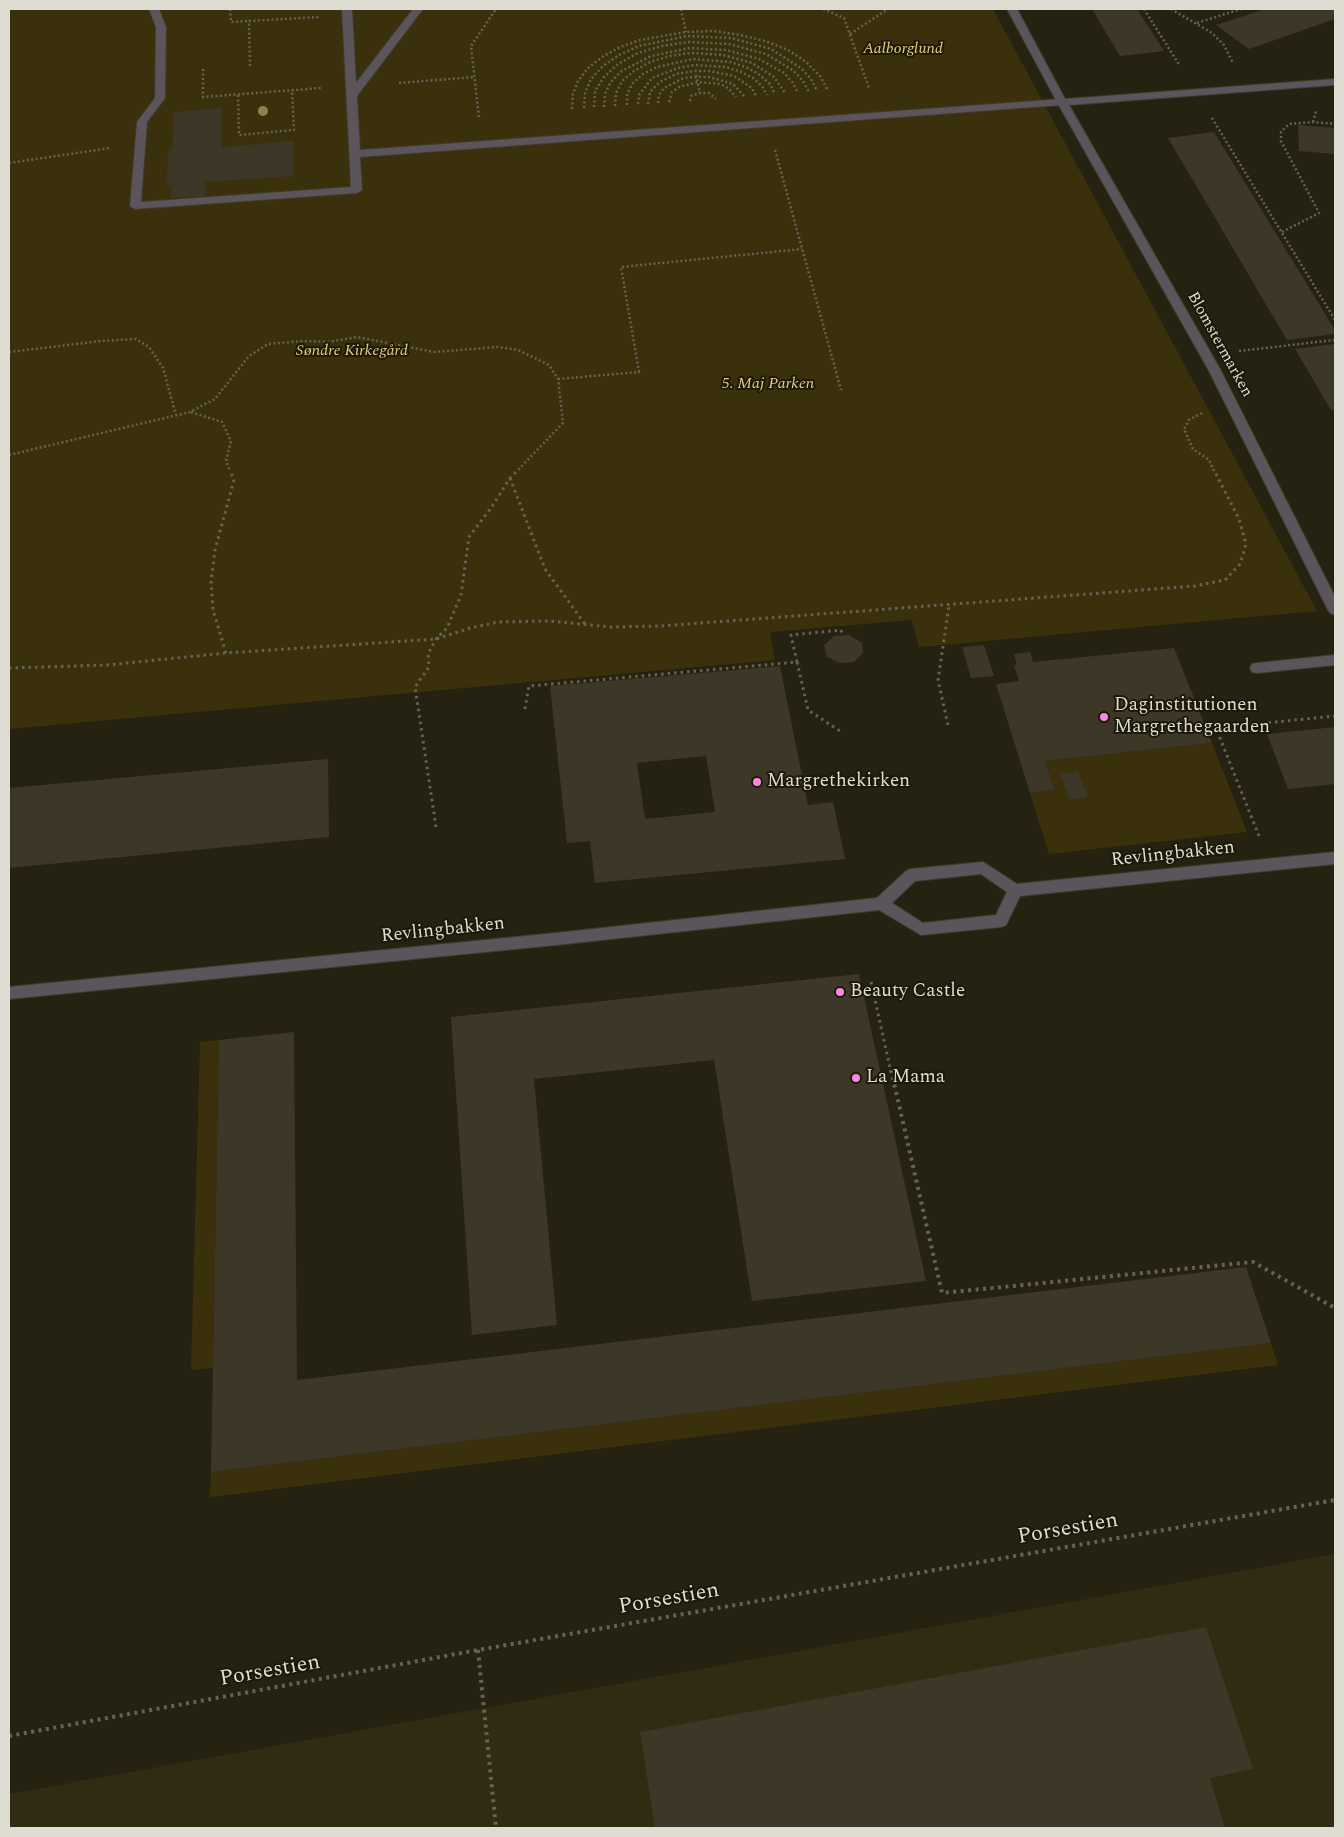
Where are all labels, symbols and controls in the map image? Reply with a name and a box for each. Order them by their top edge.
park label: Aalborglund [863,40,943,60]
street label: Blomstermarken [1182,289,1256,401]
park label: Søndre Kirkegård [296,342,408,362]
park label: 5. Maj Parken [722,375,814,395]
place label: Daginstitutionen Margrethegaarden [1114,695,1270,739]
marker: Daginstitutionen Margrethegaarden [1098,711,1110,723]
place label: Margrethekirken [767,771,910,793]
marker: Margrethekirken [751,776,763,788]
street label: Revlingbakken [1110,837,1236,873]
street label: Revlingbakken [380,913,506,949]
place label: Beauty Castle [850,981,965,1003]
marker: Beauty Castle [834,986,846,998]
place label: La Mama [866,1067,945,1089]
marker: La Mama [850,1072,862,1084]
street label: Porsestien [1016,1508,1120,1552]
street label: Porsestien [617,1578,721,1622]
street label: Porsestien [218,1650,322,1694]

